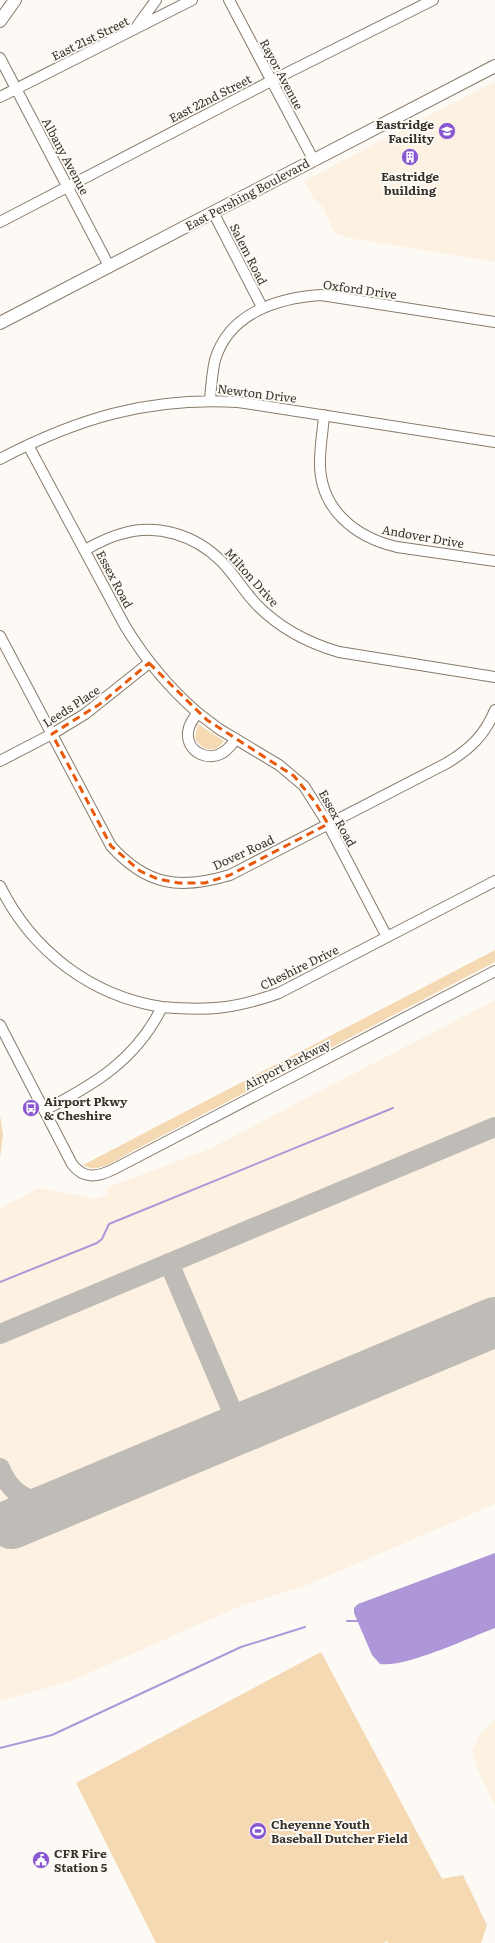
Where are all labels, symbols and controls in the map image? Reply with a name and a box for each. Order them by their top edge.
street label: East 21st Street [48,11,132,65]
street label: Rayor Avenue [256,35,308,113]
street label: East 22nd Street [166,69,255,127]
street label: Albany Avenue [38,114,94,198]
place label: Eastridge Facility [376,115,435,147]
school or university icon: Eastridge Facility [437,121,457,141]
building icon: Eastridge building [400,147,420,167]
street label: East Pershing Boulevard [182,153,313,234]
place label: Eastridge building [381,167,439,199]
street label: Salem Road [226,220,272,288]
street label: Oxford Drive [322,275,398,303]
street label: Newton Drive [216,379,298,407]
street label: Andover Drive [381,520,465,552]
street label: Milton Drive [221,544,283,610]
street label: Essex Road [92,547,138,612]
street label: Leeds Place [39,681,103,731]
street label: Essex Road [315,786,361,850]
street label: Dover Road [209,830,277,874]
street label: Cheshire Drive [257,940,341,994]
street label: Airport Parkway [241,1034,333,1094]
place label: Airport Pkwy & Cheshire [44,1092,128,1124]
bus stop icon: Airport Pkwy & Cheshire [21,1098,41,1118]
place label: Cheyenne Youth Baseball Dutcher Field [271,1815,408,1847]
sports icon: Cheyenne Youth Baseball Dutcher Field [248,1821,268,1841]
place label: CFR Fire Station 5 [54,1844,108,1876]
public building icon: CFR Fire Station 5 [31,1850,51,1870]

